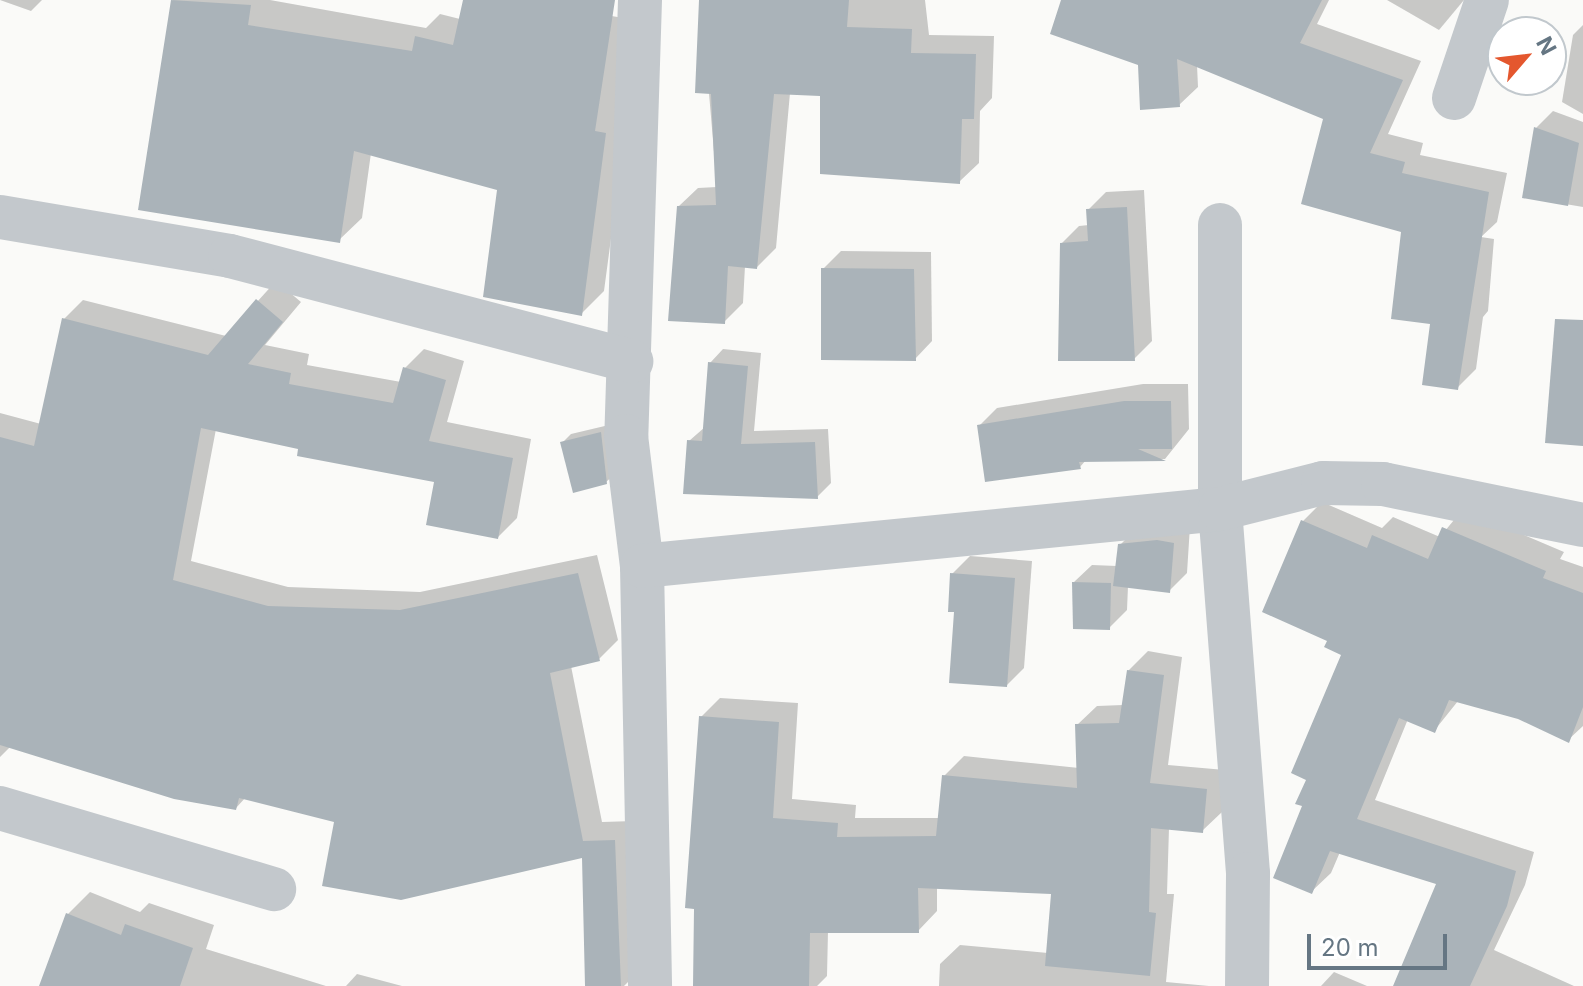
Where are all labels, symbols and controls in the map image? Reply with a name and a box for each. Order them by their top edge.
north arrow [1487,16,1567,96]
text: N [1531,32,1562,59]
scale bar [1311,918,1451,968]
text: 20 m [1321,933,1379,962]

